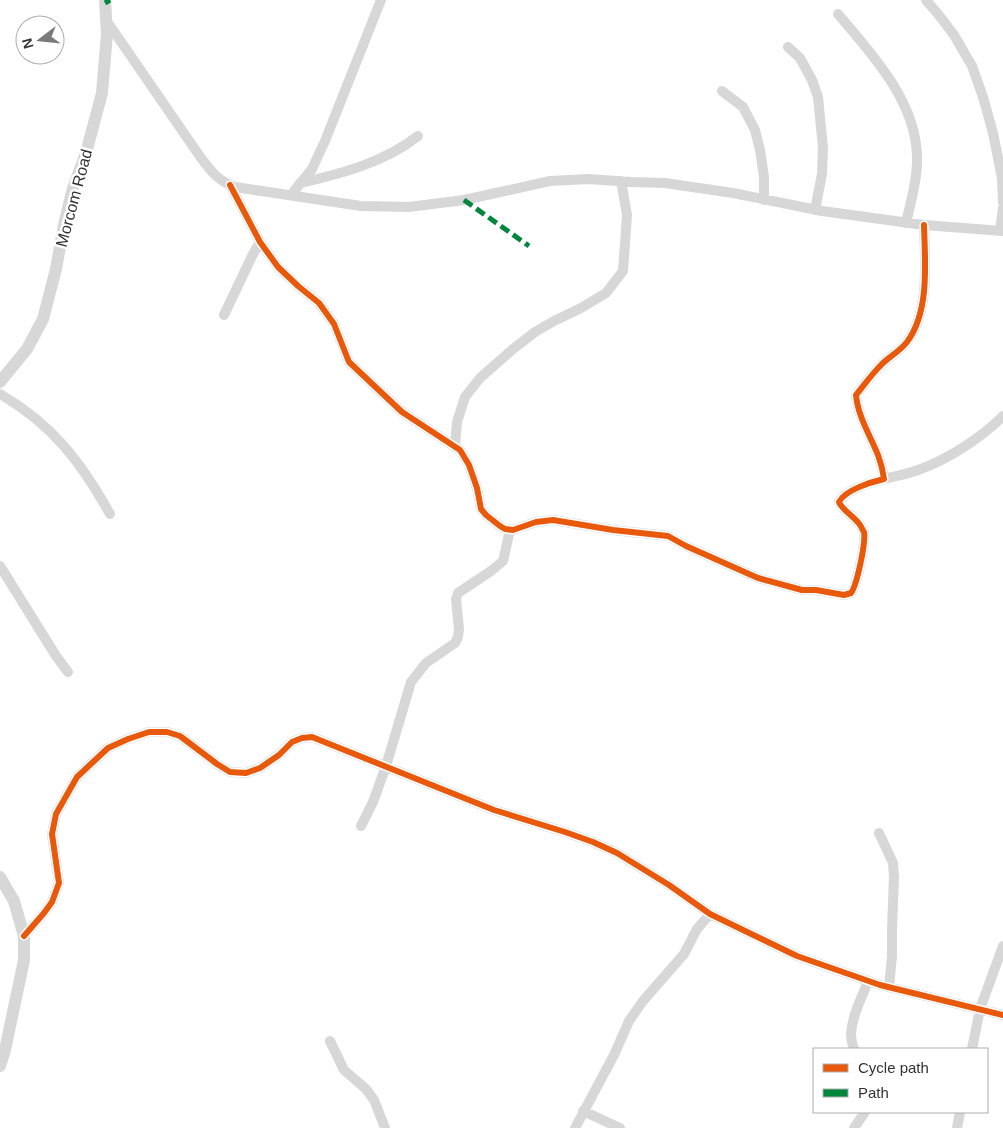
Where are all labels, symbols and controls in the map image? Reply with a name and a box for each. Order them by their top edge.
north arrow [15,15,65,65]
text: N [18,37,37,51]
street label: Morcom Road [53,147,95,249]
legend [813,1048,988,1113]
text: Cycle path [858,1059,929,1076]
text: Path [858,1084,889,1101]

